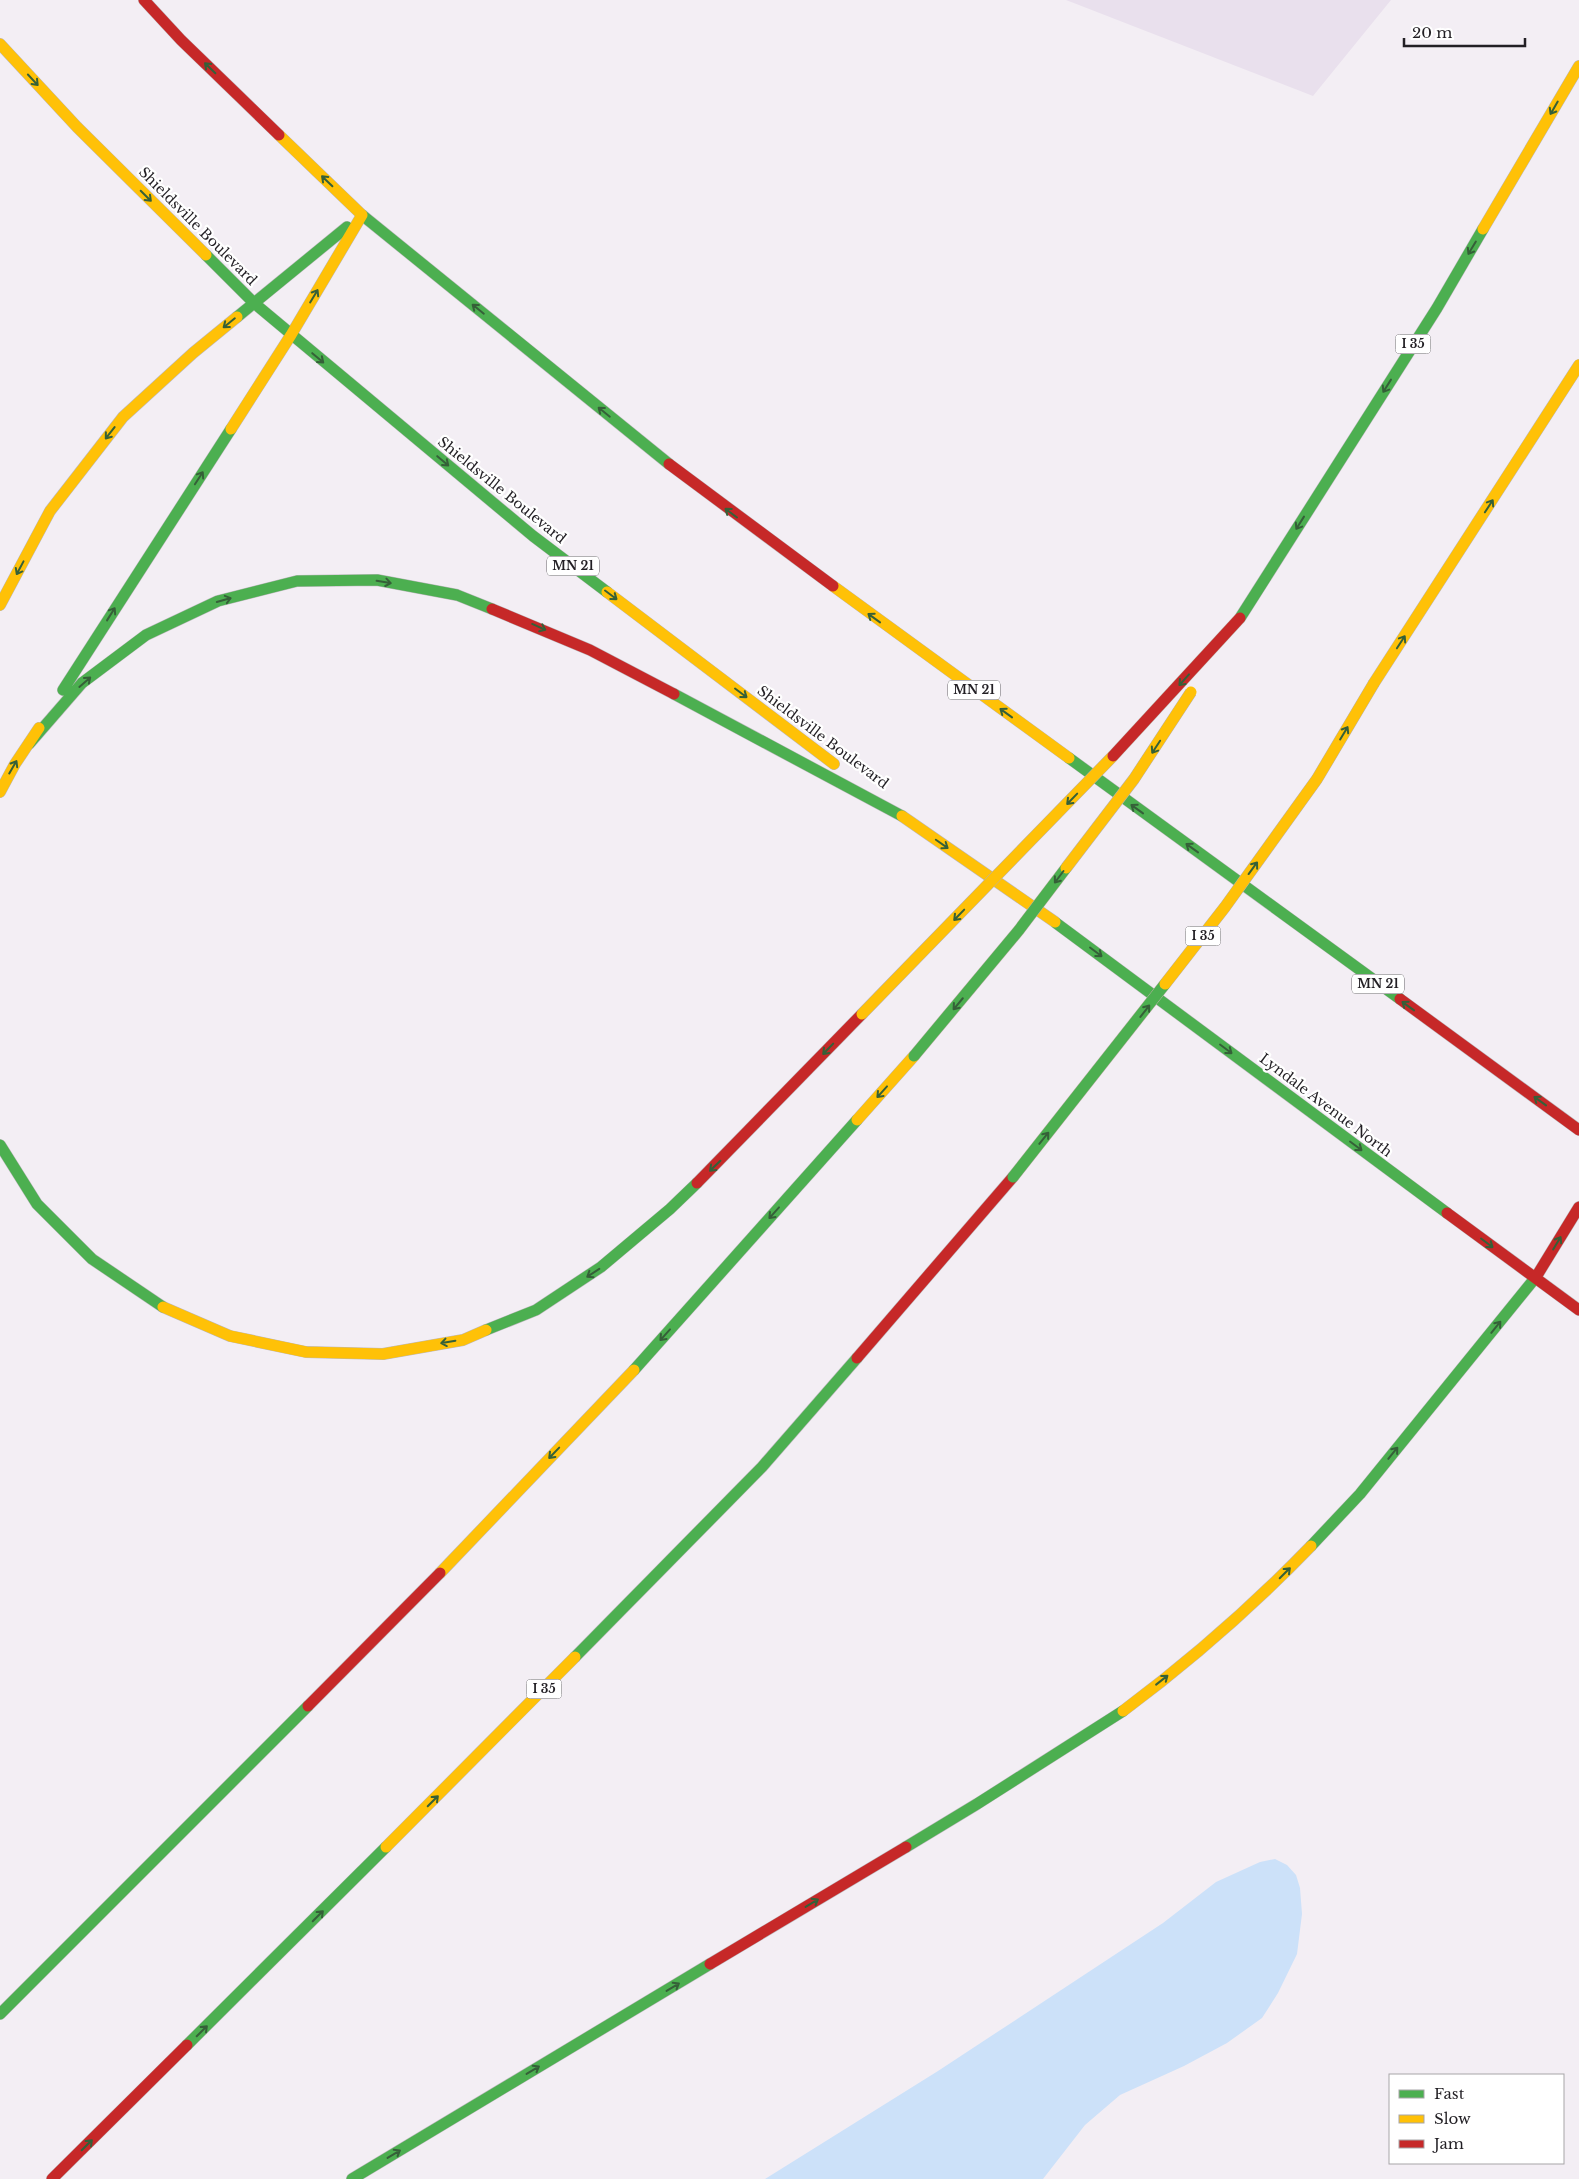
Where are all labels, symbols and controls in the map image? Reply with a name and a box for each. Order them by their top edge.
scale bar [1404,15,1525,47]
text: 20 m [1412,23,1452,42]
one-way arrow [204,62,217,74]
one-way arrow [27,73,39,86]
one-way arrow [1549,100,1559,114]
street label: Shieldsville Boulevard [135,163,261,289]
one-way arrow [321,175,333,187]
one-way arrow [140,190,152,202]
one-way arrow [1467,240,1477,254]
one-way arrow [310,290,320,304]
one-way arrow [472,304,485,315]
one-way arrow [223,318,236,329]
road number: I 35 [1396,334,1430,354]
one-way arrow [311,352,324,363]
one-way arrow [1381,379,1392,393]
one-way arrow [598,407,611,418]
one-way arrow [105,426,115,440]
street label: Shieldsville Boulevard [434,433,570,548]
one-way arrow [436,456,449,467]
one-way arrow [194,471,204,485]
one-way arrow [1484,499,1494,513]
one-way arrow [724,508,738,518]
one-way arrow [1294,516,1304,530]
road number: MN 21 [547,556,599,576]
one-way arrow [14,560,24,574]
one-way arrow [375,577,391,587]
one-way arrow [604,590,618,600]
one-way arrow [215,595,231,604]
one-way arrow [106,608,116,622]
one-way arrow [868,613,882,623]
one-way arrow [531,622,546,632]
one-way arrow [1396,636,1406,650]
one-way arrow [1178,674,1189,687]
one-way arrow [78,676,91,688]
road number: MN 21 [948,680,1000,700]
street label: Shieldsville Boulevard [754,682,893,793]
one-way arrow [734,688,747,699]
one-way arrow [999,708,1013,718]
one-way arrow [1340,727,1350,741]
one-way arrow [1150,739,1160,753]
one-way arrow [9,761,19,775]
one-way arrow [1066,792,1078,805]
one-way arrow [1131,804,1145,814]
one-way arrow [935,839,949,849]
one-way arrow [1185,843,1199,853]
one-way arrow [1248,861,1258,875]
one-way arrow [1054,871,1065,884]
one-way arrow [953,909,965,921]
road number: I 35 [1186,926,1220,946]
one-way arrow [1089,947,1103,957]
road number: MN 21 [1352,974,1404,994]
one-way arrow [952,997,963,1010]
one-way arrow [1402,1000,1415,1011]
one-way arrow [1139,1005,1150,1018]
one-way arrow [822,1043,834,1056]
one-way arrow [1219,1044,1233,1054]
street label: Lyndale Avenue North [1256,1049,1396,1161]
one-way arrow [876,1086,888,1099]
one-way arrow [1533,1096,1547,1106]
one-way arrow [1038,1132,1049,1145]
one-way arrow [1349,1141,1363,1151]
one-way arrow [709,1160,721,1172]
one-way arrow [768,1207,779,1220]
one-way arrow [1553,1236,1563,1250]
one-way arrow [1480,1238,1494,1248]
one-way arrow [586,1268,600,1278]
one-way arrow [1491,1321,1502,1334]
one-way arrow [659,1328,671,1341]
one-way arrow [440,1338,456,1348]
one-way arrow [1388,1446,1399,1459]
one-way arrow [548,1447,560,1460]
one-way arrow [1279,1567,1291,1580]
one-way arrow [1155,1674,1168,1685]
road number: I 35 [526,1680,562,1698]
one-way arrow [426,1796,438,1808]
one-way arrow [805,1898,819,1908]
one-way arrow [312,1910,324,1922]
one-way arrow [665,1981,679,1991]
one-way arrow [196,2024,208,2037]
one-way arrow [526,2065,540,2075]
legend [1389,2074,1564,2164]
text: Fast [1434,2084,1465,2103]
text: Slow [1434,2109,1471,2128]
text: Jam [1432,2134,1464,2153]
one-way arrow [80,2139,93,2151]
one-way arrow [386,2148,400,2158]

